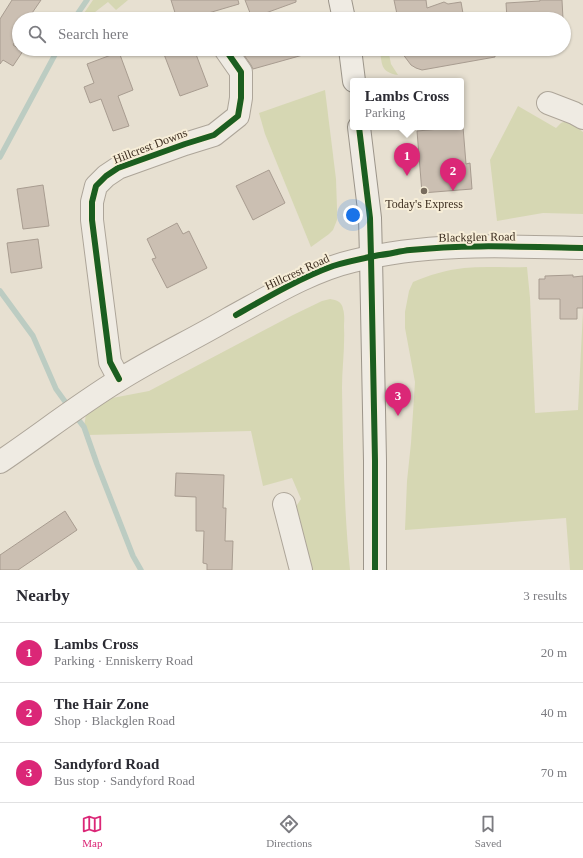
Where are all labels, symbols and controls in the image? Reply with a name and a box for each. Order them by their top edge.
search box [12,12,571,56]
icon: search [26,23,48,45]
text: Search here [58,26,128,42]
popup [350,78,464,130]
text: Lambs Cross [365,88,449,104]
text: Parking [365,105,405,120]
street label: Hillcrest Downs [111,125,189,167]
pin: 1 [394,143,420,176]
pin: 2 [440,158,466,191]
marker: Today's Express [419,186,429,196]
place label: Today's Express [385,197,463,211]
your location [343,205,363,225]
street label: Blackglen Road [438,229,516,245]
street label: Hillcrest Road [262,251,332,293]
pin: 3 [385,383,411,416]
text: Nearby [16,586,70,605]
text: 3 results [523,588,567,603]
text: Lambs Cross [54,636,138,652]
text: 1 [26,645,32,660]
text: 20 m [541,645,567,660]
text: Parking · Enniskerry Road [54,653,193,668]
text: The Hair Zone [54,696,149,712]
text: 2 [26,705,32,720]
text: 40 m [541,705,567,720]
text: Shop · Blackglen Road [54,713,175,728]
text: Sandyford Road [54,756,159,772]
text: 3 [26,765,32,780]
text: 70 m [541,765,567,780]
text: Bus stop · Sandyford Road [54,773,195,788]
tab: Map [81,813,103,849]
tab: Directions [266,813,312,849]
tab: Saved [475,813,502,849]

